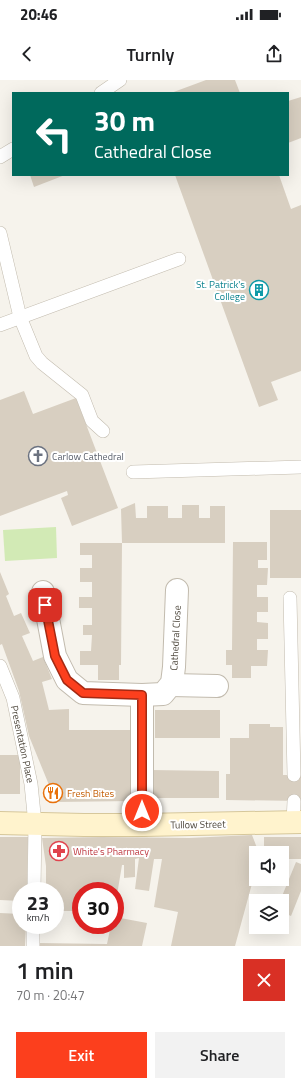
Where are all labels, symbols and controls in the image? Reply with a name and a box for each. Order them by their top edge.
text: 20:46 [20,3,57,26]
text: Turnly [127,41,174,68]
icon: back [16,43,38,65]
icon: share [263,43,285,65]
text: 30 m [94,99,155,142]
icon: left [28,108,80,160]
text: Cathedral Close [94,138,212,165]
place label: St. Patrick's College [196,277,245,304]
building icon: St. Patrick's College [248,279,270,301]
church icon: Carlow Cathedral [27,445,49,467]
place label: Carlow Cathedral [52,449,124,464]
pin [28,588,62,622]
icon: arrive [34,594,56,616]
street label: Cathedral Close [166,605,185,671]
street label: Presentation Place [7,704,38,784]
restaurant icon: Fresh Bites [42,782,64,804]
place label: Fresh Bites [67,786,115,801]
position arrow [121,790,163,832]
street label: Tullow Street [170,817,226,832]
pharmacy icon: White's Pharmacy [48,840,70,862]
place label: White's Pharmacy [73,844,149,859]
map controls [249,846,289,934]
button: sound [249,846,289,886]
speed limit sign: 30 [72,882,124,934]
text: 23 [27,887,49,918]
button: layers [249,894,289,934]
text: km/h [27,910,49,925]
text: 1 min [16,952,74,988]
button: close [243,959,285,1001]
text: 70 m · 20:47 [16,985,85,1005]
button: Exit [16,1032,147,1078]
button: Share [155,1032,285,1078]

